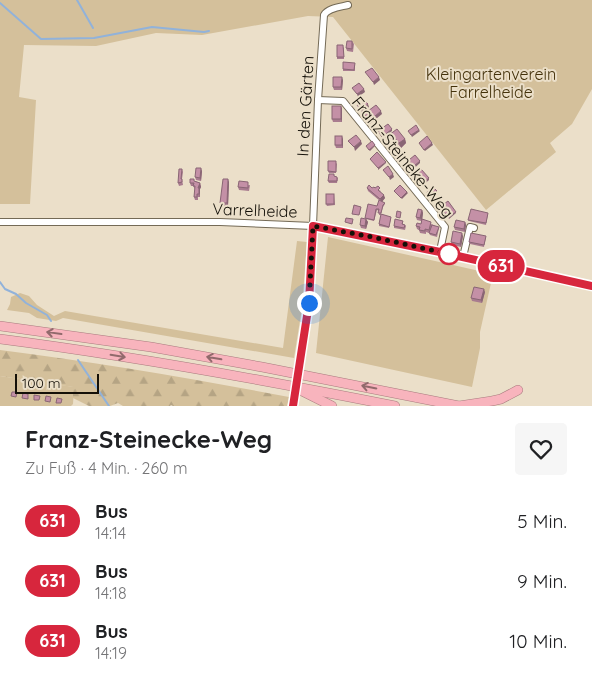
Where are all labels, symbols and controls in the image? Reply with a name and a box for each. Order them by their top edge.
street label: In den Gärten [292,55,318,157]
park label: Kleingartenverein Farrelheide [426,64,556,102]
street label: Franz-Steineke-Weg [348,92,458,222]
street label: Varrelheide [212,199,298,221]
unlabelled marker [438,243,460,265]
line badge: 631 [472,250,530,282]
text: 631 [488,254,514,277]
your location [297,291,322,316]
one-way arrow [46,328,62,338]
one-way arrow [109,351,125,361]
one-way arrow [207,353,223,363]
scale bar [15,371,99,394]
text: 100 m [22,374,60,392]
one-way arrow [361,382,377,391]
button: heart [515,423,567,475]
text: Franz-Steinecke-Weg [25,424,272,454]
text: Zu Fuß · 4 Min. · 260 m [25,458,188,478]
text: Bus [95,499,128,523]
text: 631 [39,509,66,532]
text: 5 Min. [517,509,567,533]
text: 14:14 [95,523,126,543]
text: Bus [95,559,128,583]
text: 631 [39,569,66,592]
text: 9 Min. [517,569,567,593]
text: 14:18 [95,583,127,603]
text: Bus [95,619,128,643]
text: 631 [39,629,66,652]
text: 10 Min. [509,629,567,653]
text: 14:19 [95,643,127,663]

